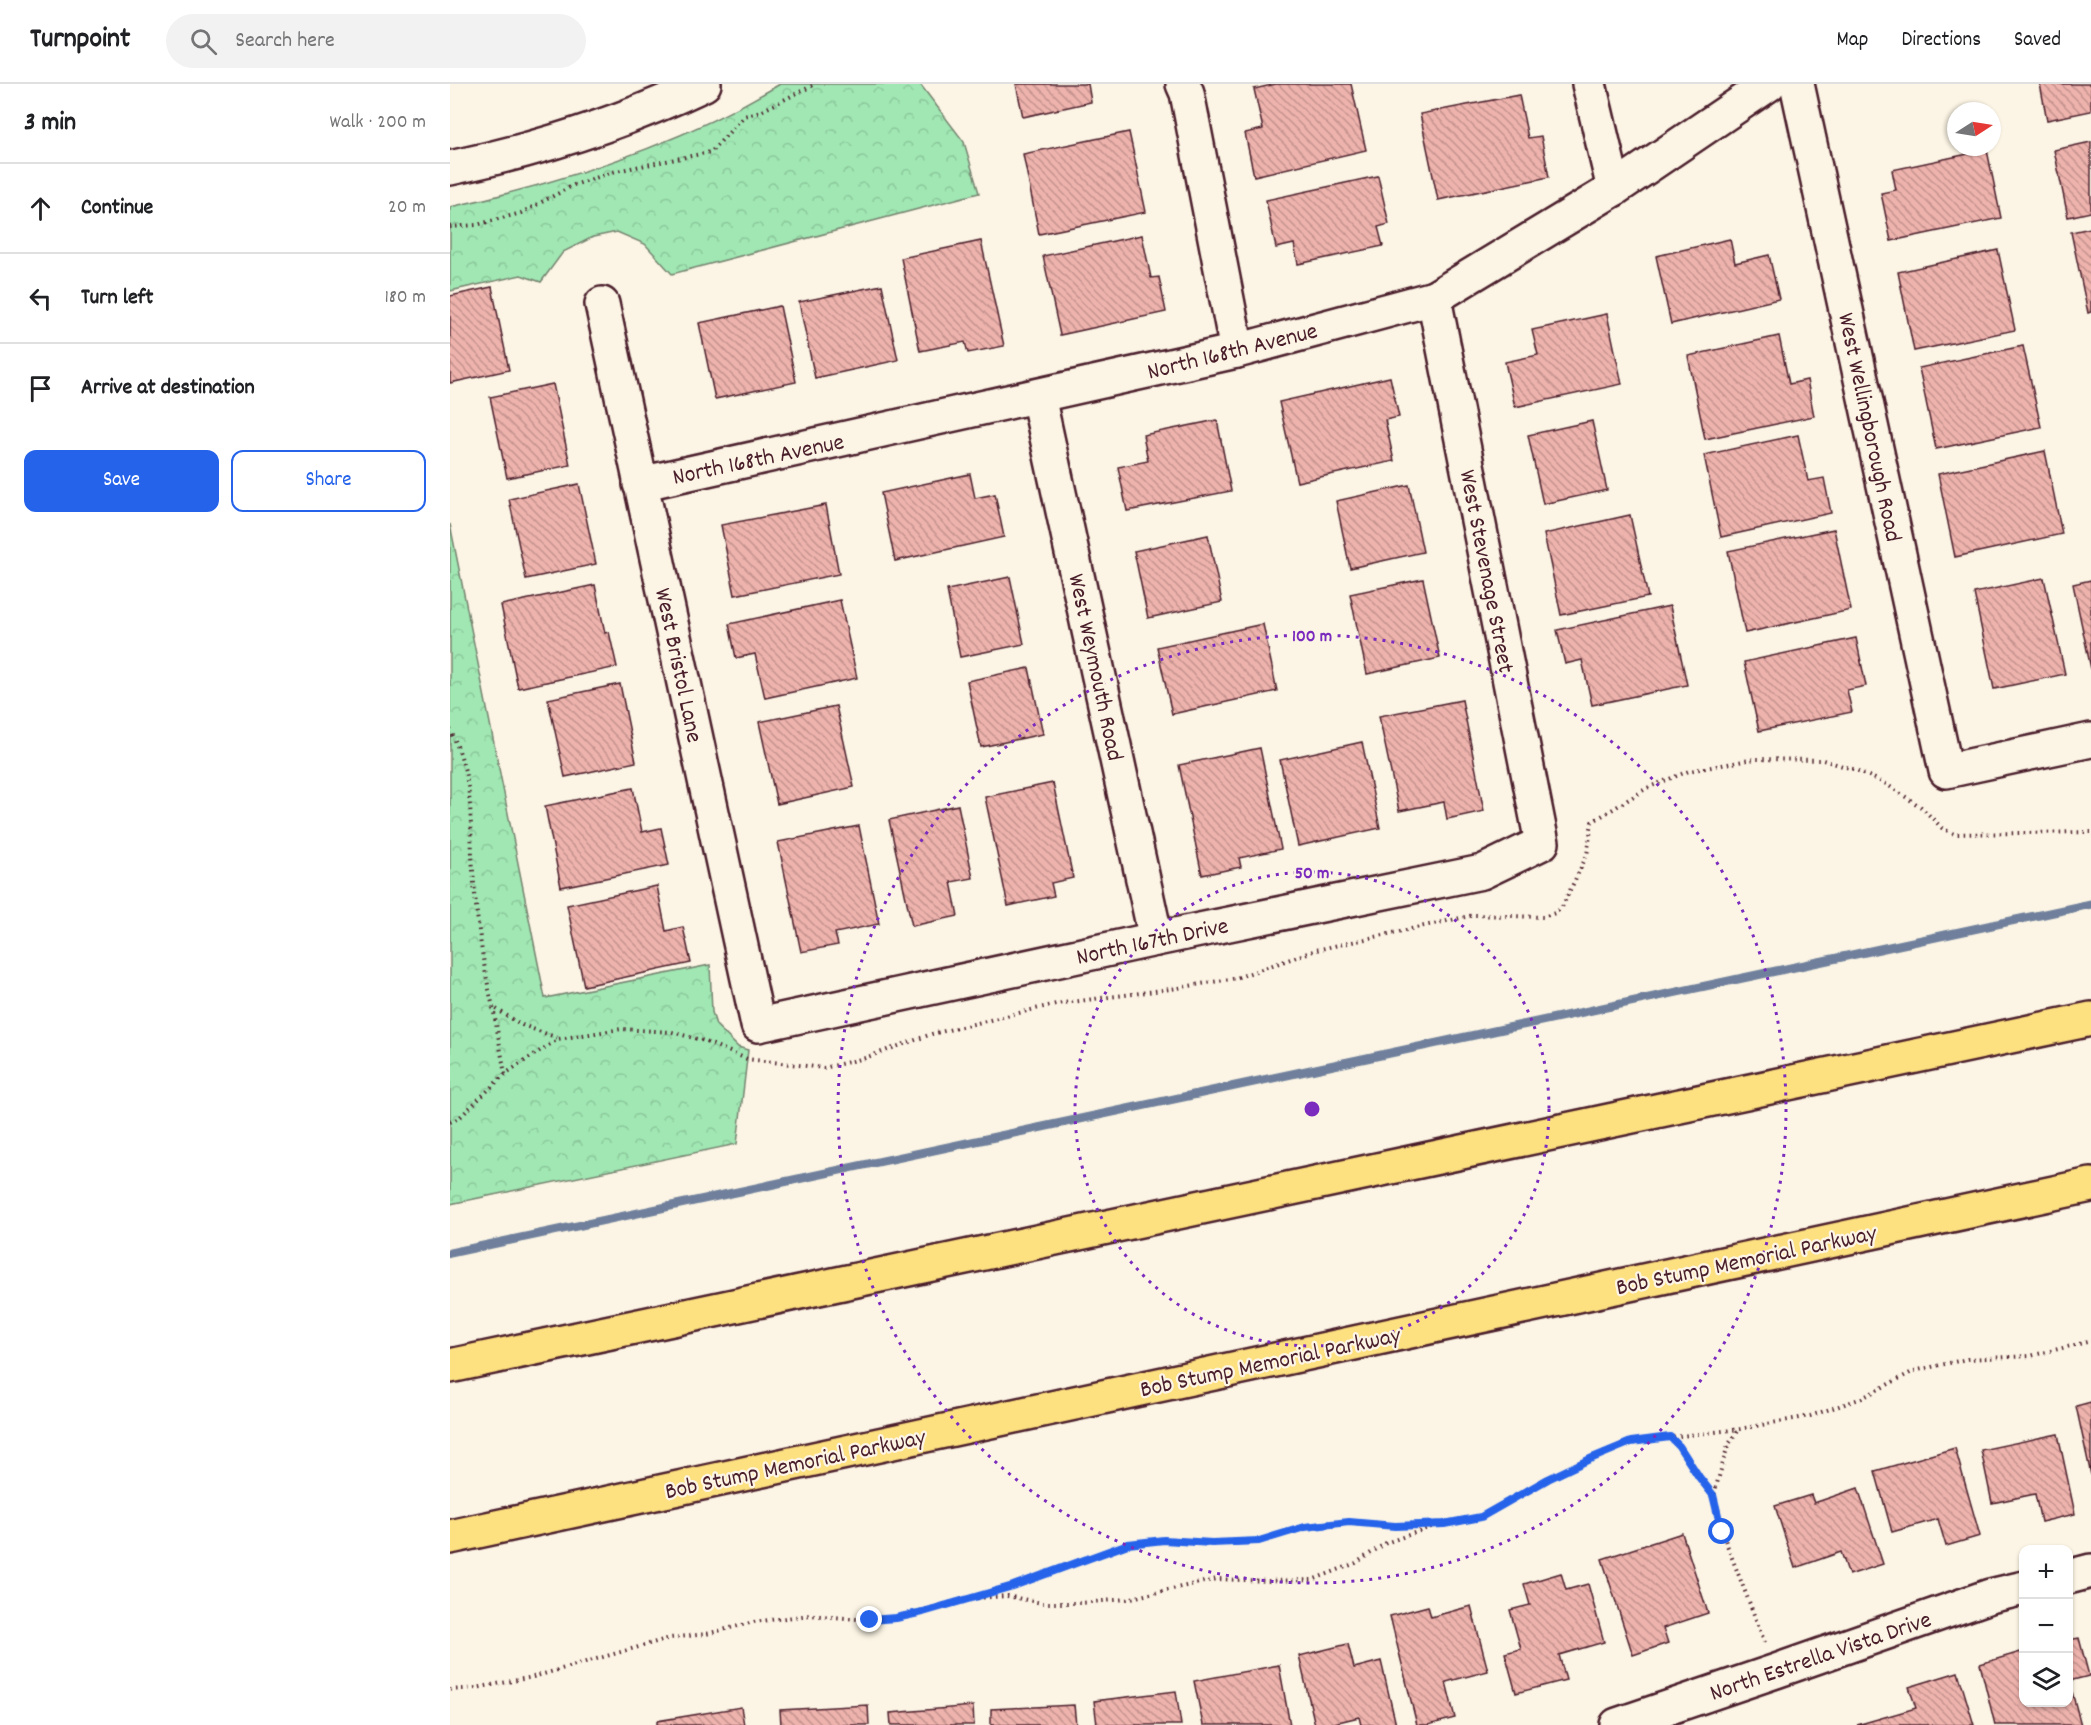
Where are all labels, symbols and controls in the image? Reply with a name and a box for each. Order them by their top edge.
search box [166,14,586,68]
text: Turnpoint [30,21,130,61]
icon: search [187,25,220,58]
text: Search here [235,26,335,57]
text: Map [1837,26,1868,56]
text: Directions [1901,26,1981,56]
text: Saved [2014,26,2061,56]
north arrow [1947,102,2001,156]
text: 3 min [24,105,76,142]
text: Walk · 200 m [330,109,426,137]
icon: ahead [24,192,57,225]
text: Continue [81,193,153,224]
text: 20 m [388,194,426,222]
icon: left [24,282,57,315]
text: Turn left [81,283,153,314]
text: 180 m [384,284,426,312]
street label: West Wellingborough Road [1827,310,1909,545]
street label: North 168th Avenue [1144,315,1321,391]
icon: arrive [24,372,57,405]
text: Arrive at destination [81,373,255,404]
street label: North 168th Avenue [670,426,847,496]
button: Save [24,450,219,512]
button: Share [231,450,426,512]
street label: West Stevenage Street [1449,467,1521,676]
street label: West Weymouth Road [1058,571,1131,764]
street label: West Bristol Lane [644,585,710,746]
text: 100 m [1292,625,1332,650]
text: 50 m [1295,862,1329,887]
street label: North 167th Drive [1073,910,1232,976]
centre of rings [1302,1099,1322,1119]
street label: Bob Stump Memorial Parkway [1613,1217,1881,1306]
street label: Bob Stump Memorial Parkway [1137,1319,1405,1408]
street label: Bob Stump Memorial Parkway [662,1421,930,1510]
route start [1708,1518,1734,1544]
map controls [2019,1545,2073,1707]
button: + [2019,1545,2073,1599]
button: − [2019,1599,2073,1653]
street label: North Estrella Vista Drive [1706,1604,1936,1712]
route end [856,1606,882,1632]
button: layers [2019,1653,2073,1707]

